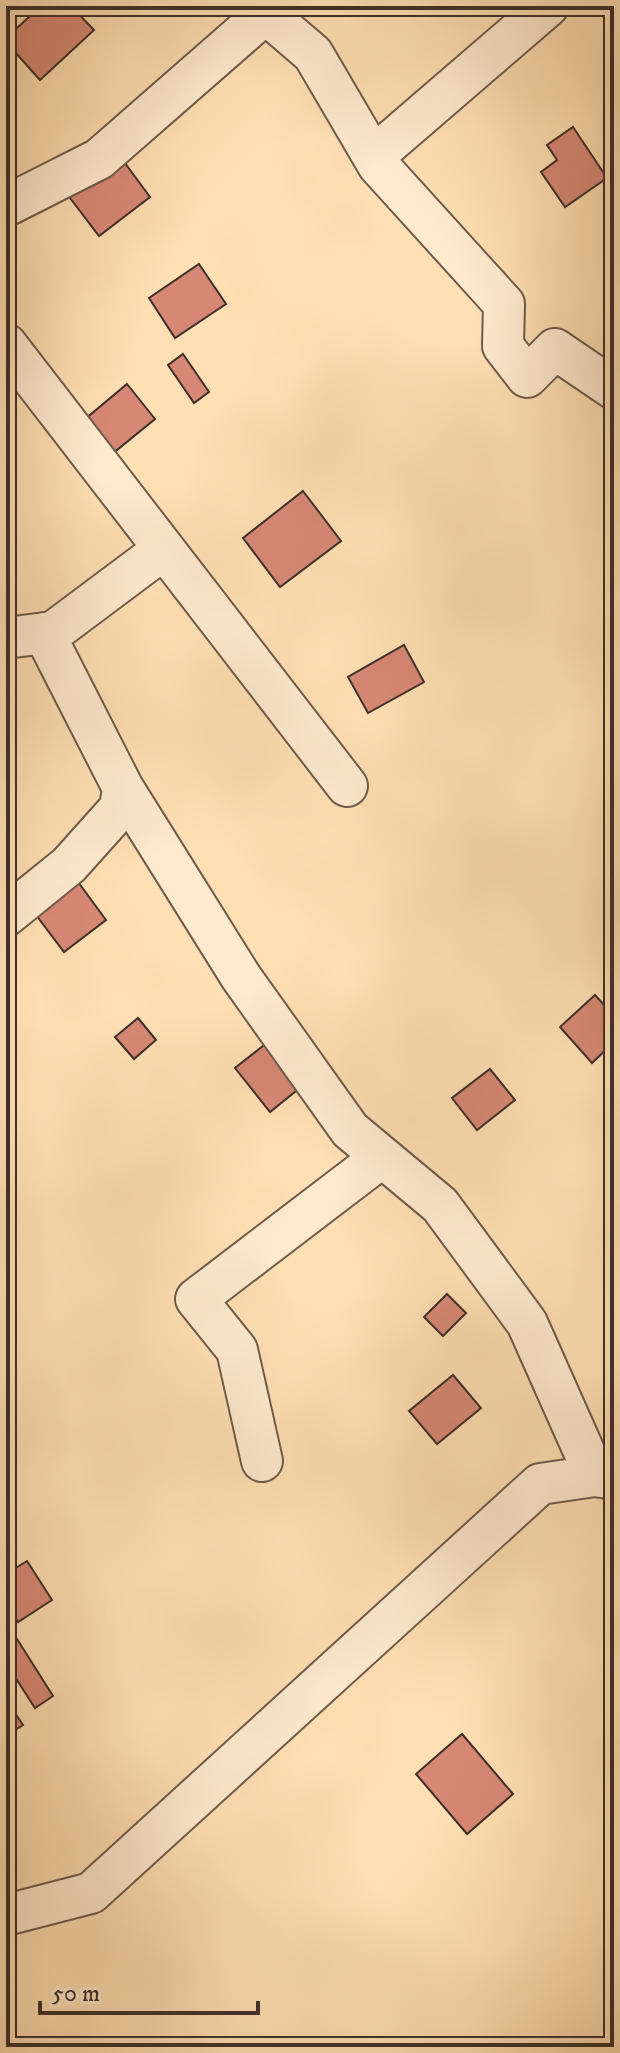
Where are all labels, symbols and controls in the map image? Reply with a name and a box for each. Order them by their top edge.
scale bar [40,1965,258,2015]
text: 50 m [52,1979,100,2009]

